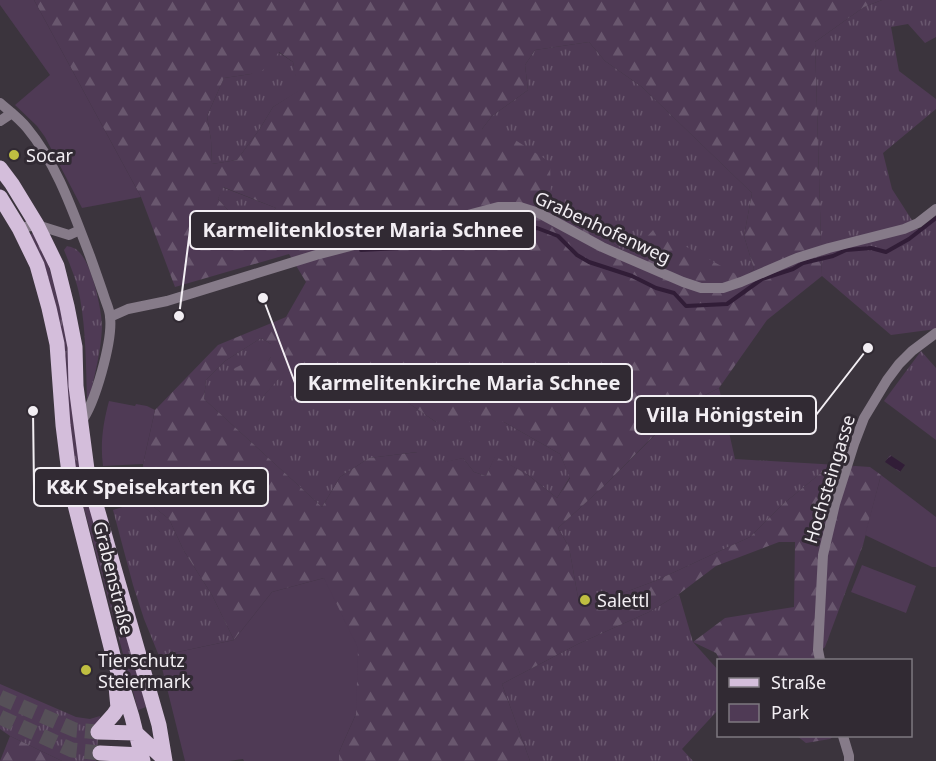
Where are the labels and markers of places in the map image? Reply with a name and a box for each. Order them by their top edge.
place label: Socar [26,143,74,167]
marker: Socar [7,148,21,162]
callout: Karmelitenkloster Maria Schnee [190,211,535,249]
callout: Karmelitenkirche Maria Schnee [295,364,632,402]
callout: Villa Hönigstein [635,396,816,434]
callout: K&K Speisekarten KG [34,468,268,506]
place label: Salettl [597,588,649,612]
marker: Salettl [578,593,592,607]
place label: Tierschutz Steiermark [98,648,191,693]
marker: Tierschutz Steiermark [79,663,93,677]

